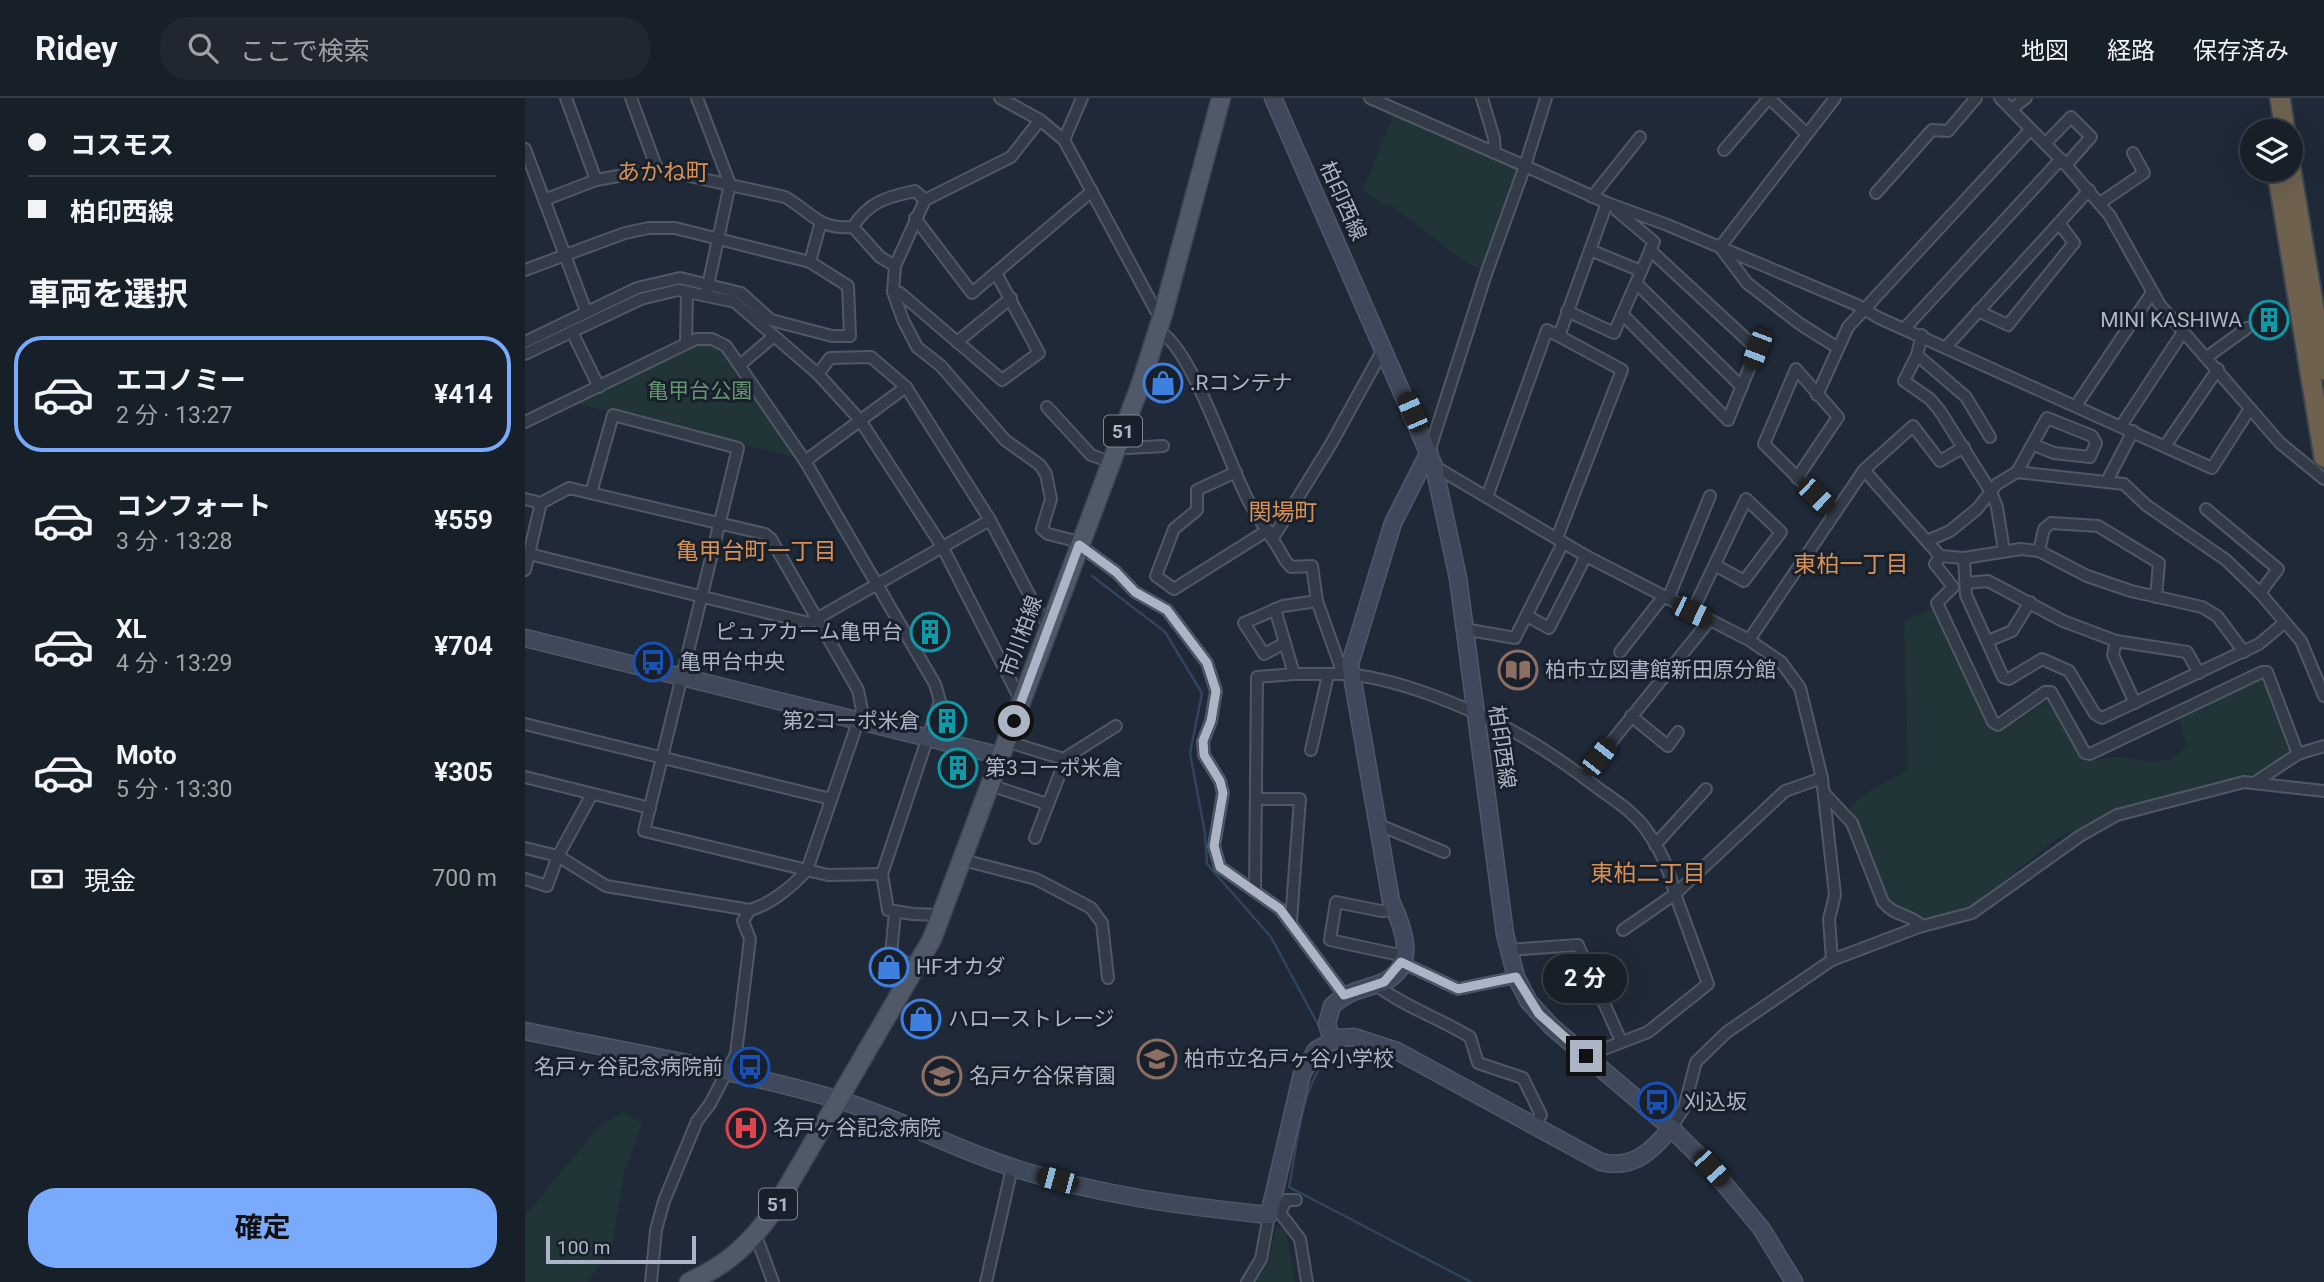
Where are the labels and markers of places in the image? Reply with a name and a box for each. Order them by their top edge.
building icon: MINI KASHIWA [2248,299,2290,341]
place label: MINI KASHIWA [2100,308,2242,332]
shop icon: .Rコンテナ [1142,362,1184,404]
place label: .Rコンテナ [1190,371,1292,395]
building icon: ピュアカーム亀甲台 [909,611,951,653]
place label: ピュアカーム亀甲台 [715,620,903,644]
bus stop icon: 亀甲台中央 [632,641,674,683]
library icon: 柏市立図書館新田原分館 [1497,649,1539,691]
place label: 亀甲台中央 [680,650,785,674]
place label: 柏市立図書館新田原分館 [1545,658,1776,682]
building icon: 第2コーポ米倉 [926,700,968,742]
place label: 第2コーポ米倉 [782,709,920,733]
building icon: 第3コーポ米倉 [937,747,979,789]
place label: 第3コーポ米倉 [985,756,1123,780]
shop icon: HFオカダ [868,946,910,988]
place label: HFオカダ [916,955,1006,979]
shop icon: ハローストレージ [900,998,942,1040]
place label: ハローストレージ [948,1007,1115,1031]
school or university icon: 柏市立名戸ヶ谷小学校 [1136,1038,1178,1080]
bus stop icon: 名戸ヶ谷記念病院前 [729,1046,771,1088]
place label: 柏市立名戸ヶ谷小学校 [1184,1047,1394,1071]
place label: 名戸ヶ谷記念病院前 [534,1055,723,1079]
school or university icon: 名戸ケ谷保育園 [921,1055,963,1097]
place label: 名戸ケ谷保育園 [969,1064,1116,1088]
bus stop icon: 刈込坂 [1636,1081,1678,1123]
place label: 刈込坂 [1684,1090,1747,1114]
hospital icon: 名戸ヶ谷記念病院 [725,1107,767,1149]
place label: 名戸ヶ谷記念病院 [773,1116,941,1140]

